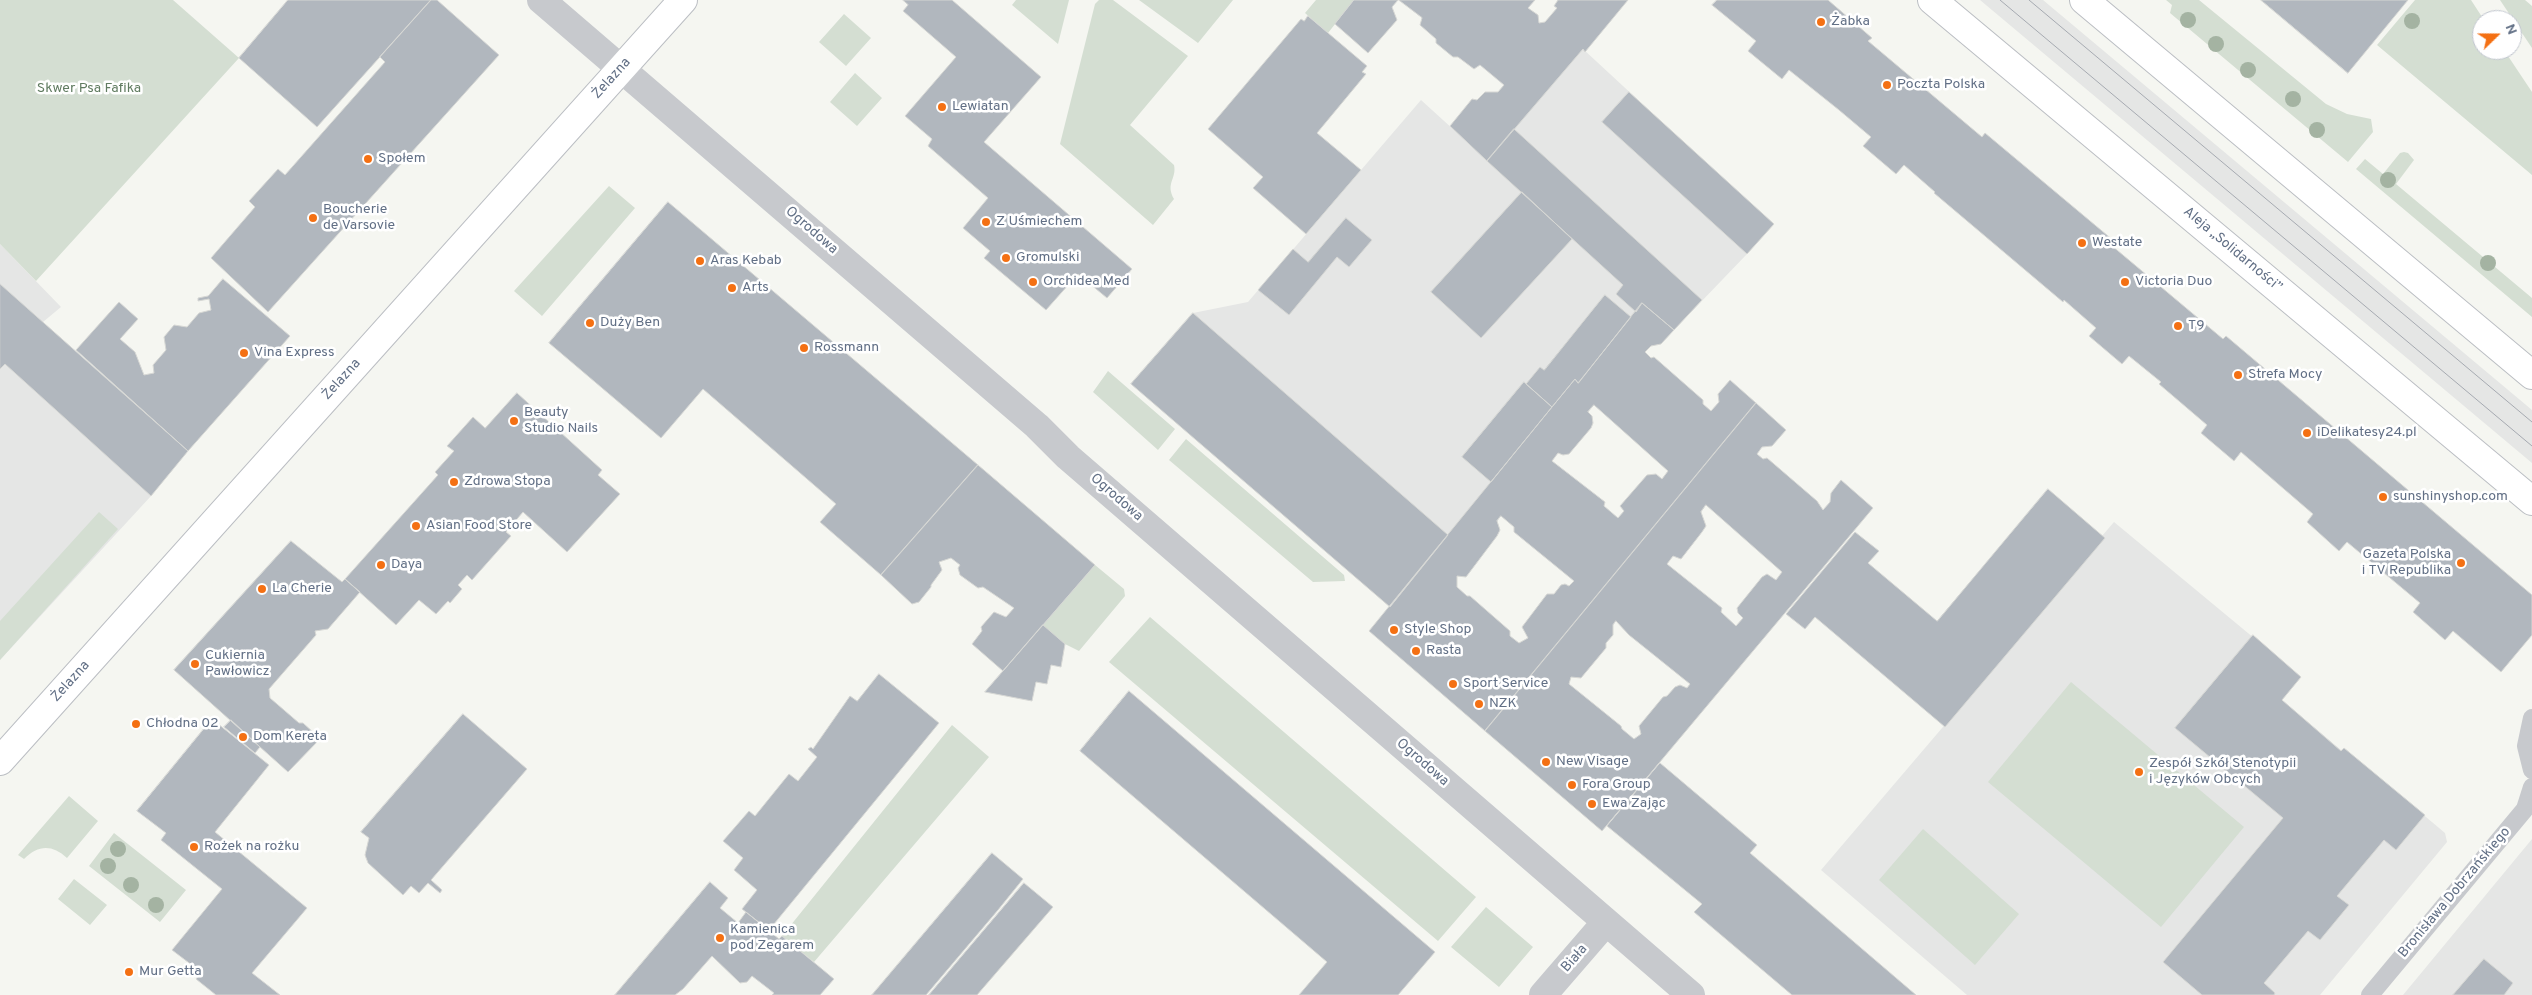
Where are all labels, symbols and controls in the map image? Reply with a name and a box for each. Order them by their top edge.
north arrow [2472,10,2522,60]
place label: Żabka [1831,14,1870,30]
marker: Żabka [1815,16,1827,28]
text: N [2501,22,2520,37]
street label: Żelazna [589,55,635,103]
place label: Poczta Polska [1897,77,1985,93]
marker: Poczta Polska [1881,79,1893,91]
park label: Skwer Psa Fafika [37,81,141,97]
place label: Lewiatan [952,99,1009,115]
marker: Lewiatan [936,101,948,113]
place label: Społem [378,151,426,167]
marker: Społem [362,153,374,165]
place label: Boucherie de Varsovie [323,202,395,234]
street label: Ogrodowa [781,204,841,258]
street label: Aleja „Solidarności” [2179,204,2285,296]
marker: Boucherie de Varsovie [307,212,319,224]
place label: Z Uśmiechem [996,214,1082,230]
marker: Z Uśmiechem [980,216,992,228]
place label: Westate [2092,235,2142,251]
marker: Westate [2076,237,2088,249]
place label: Gromulski [1016,250,1079,266]
marker: Gromulski [1000,252,1012,264]
place label: Aras Kebab [710,253,782,269]
marker: Aras Kebab [694,255,706,267]
place label: Orchidea Med [1043,274,1130,290]
place label: Victoria Duo [2135,274,2212,290]
marker: Orchidea Med [1027,276,1039,288]
marker: Victoria Duo [2119,276,2131,288]
place label: Arts [742,280,769,296]
marker: Arts [726,282,738,294]
place label: Duży Ben [600,315,660,331]
marker: Duży Ben [584,317,596,329]
place label: T9 [2188,318,2205,334]
marker: T9 [2172,320,2184,332]
place label: Rossmann [814,340,879,356]
marker: Rossmann [798,342,810,354]
place label: Vina Express [254,345,334,361]
marker: Vina Express [238,347,250,359]
street label: Żelazna [319,356,365,404]
place label: Strefa Mocy [2248,367,2322,383]
marker: Strefa Mocy [2232,369,2244,381]
place label: Beauty Studio Nails [524,405,598,438]
marker: Beauty Studio Nails [508,415,520,427]
place label: iDelikatesy24.pl [2317,425,2417,441]
marker: iDelikatesy24.pl [2301,427,2313,439]
street label: Ogrodowa [1086,471,1146,525]
place label: Zdrowa Stopa [464,474,551,490]
marker: Zdrowa Stopa [448,476,460,488]
place label: sunshinyshop.com [2393,489,2508,505]
marker: sunshinyshop.com [2377,491,2389,503]
place label: Asian Food Store [426,518,532,534]
marker: Asian Food Store [410,520,422,532]
place label: Gazeta Polska i TV Republika [2362,547,2451,580]
place label: Daya [391,557,422,573]
marker: Gazeta Polska i TV Republika [2455,557,2467,569]
marker: Daya [375,559,387,571]
place label: La Cherie [272,581,332,597]
marker: La Cherie [256,583,268,595]
place label: Style Shop [1404,622,1471,638]
marker: Style Shop [1388,624,1400,636]
place label: Rasta [1426,643,1461,659]
marker: Rasta [1410,645,1422,657]
place label: Cukiernia Pawłowicz [205,648,270,680]
street label: Żelazna [48,658,94,706]
marker: Cukiernia Pawłowicz [189,658,201,670]
place label: Sport Service [1463,676,1548,692]
marker: Sport Service [1447,678,1459,690]
place label: NZK [1489,696,1517,712]
marker: NZK [1473,698,1485,710]
place label: Chłodna 02 [146,716,219,732]
marker: Chłodna 02 [130,718,142,730]
place label: Dom Kereta [253,729,327,745]
marker: Dom Kereta [237,731,249,743]
street label: Ogrodowa [1392,736,1452,790]
place label: New Visage [1556,754,1629,770]
marker: New Visage [1540,756,1552,768]
place label: Zespół Szkół Stenotypii i Języków Obcych [2149,756,2296,789]
marker: Zespół Szkół Stenotypii i Języków Obcych [2133,766,2145,778]
place label: Fora Group [1582,777,1651,793]
marker: Fora Group [1566,779,1578,791]
place label: Ewa Zając [1602,796,1666,812]
marker: Ewa Zając [1586,798,1598,810]
street label: Bronisława Dobrzańskiego [2395,824,2515,962]
place label: Rożek na rożku [204,839,299,855]
marker: Rożek na rożku [188,841,200,853]
place label: Kamienica pod Zegarem [730,922,814,954]
marker: Kamienica pod Zegarem [714,932,726,944]
street label: Biała [1558,942,1592,976]
place label: Mur Getta [139,964,202,980]
marker: Mur Getta [123,966,135,978]

